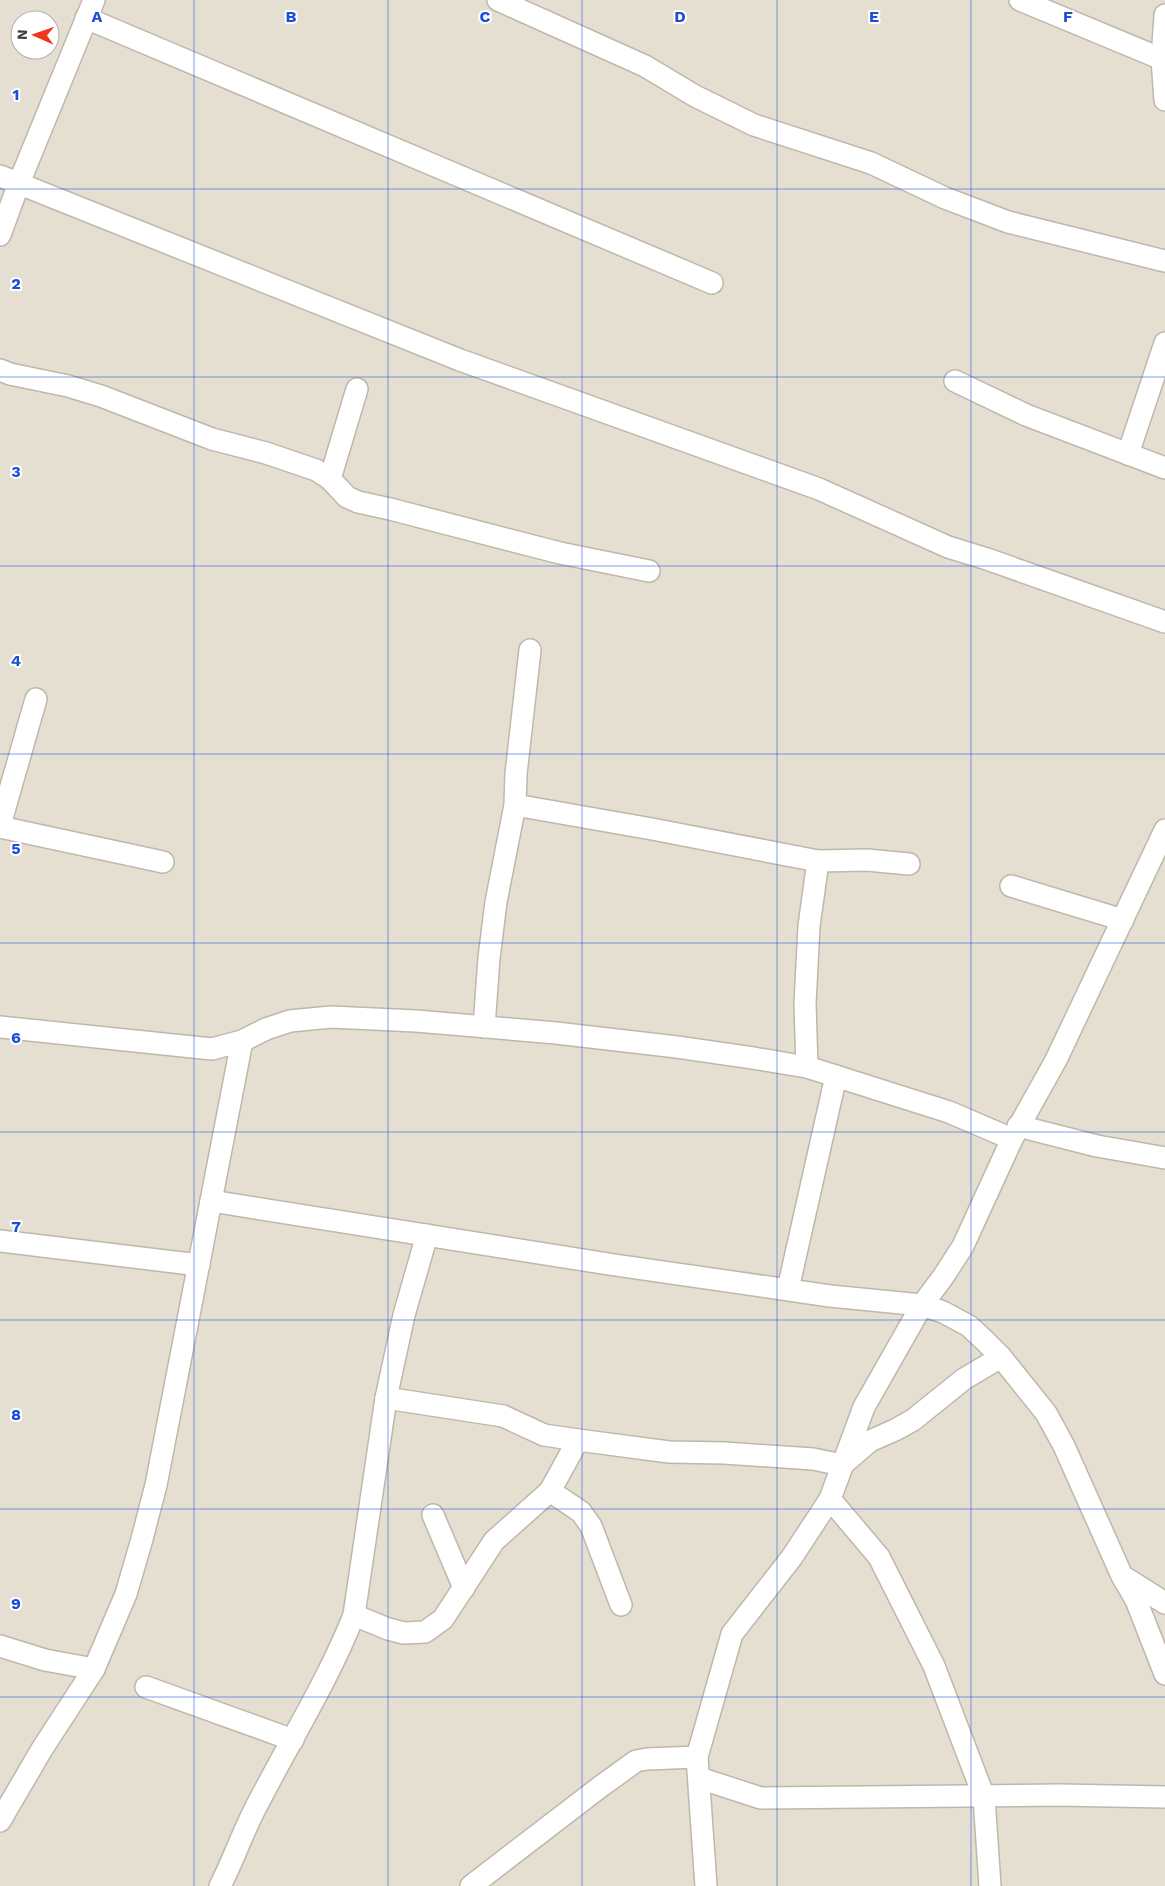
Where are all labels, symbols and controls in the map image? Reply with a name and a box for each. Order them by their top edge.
text: A [92,7,103,26]
text: B [286,7,297,26]
text: C [480,7,491,26]
text: D [674,7,686,26]
text: E [869,7,879,26]
text: F [1063,7,1073,26]
north arrow [10,10,60,60]
text: N [14,29,30,40]
text: 1 [13,85,19,104]
text: 2 [11,274,21,293]
text: 3 [11,462,21,481]
text: 4 [11,651,21,670]
text: 5 [11,839,21,858]
text: 6 [11,1028,21,1047]
text: 7 [11,1217,21,1236]
text: 8 [11,1405,21,1424]
text: 9 [11,1594,21,1613]

